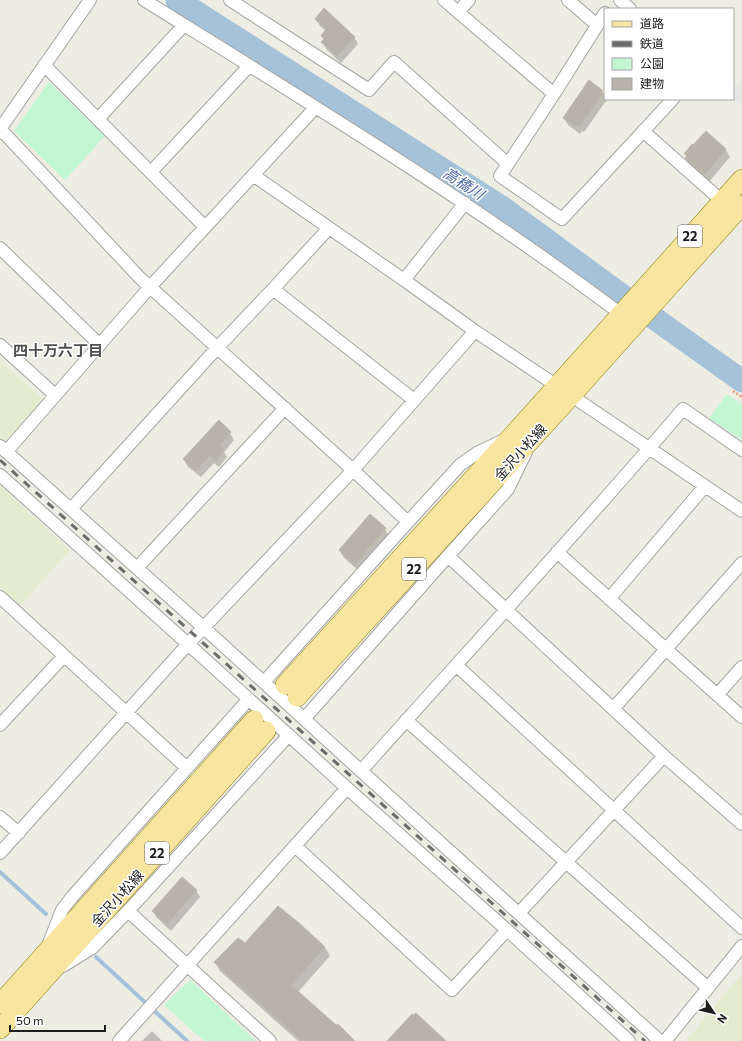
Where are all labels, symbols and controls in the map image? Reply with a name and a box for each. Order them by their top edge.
legend [604,8,734,100]
text: 道路 [640,16,664,30]
text: 鉄道 [640,36,664,50]
text: 公園 [640,56,664,70]
text: 建物 [640,76,664,90]
water label: 高橋川 [440,163,489,204]
road number: 22 [678,225,702,247]
district label: 四十万六丁目 [13,341,103,359]
street label: 金沢小松線 [490,420,550,484]
road number: 22 [402,558,426,580]
road number: 22 [145,842,169,864]
street label: 金沢小松線 [87,866,147,930]
north arrow [694,993,734,1033]
scale bar [10,1007,105,1033]
text: N [715,1012,730,1026]
text: 50 m [16,1013,44,1027]

